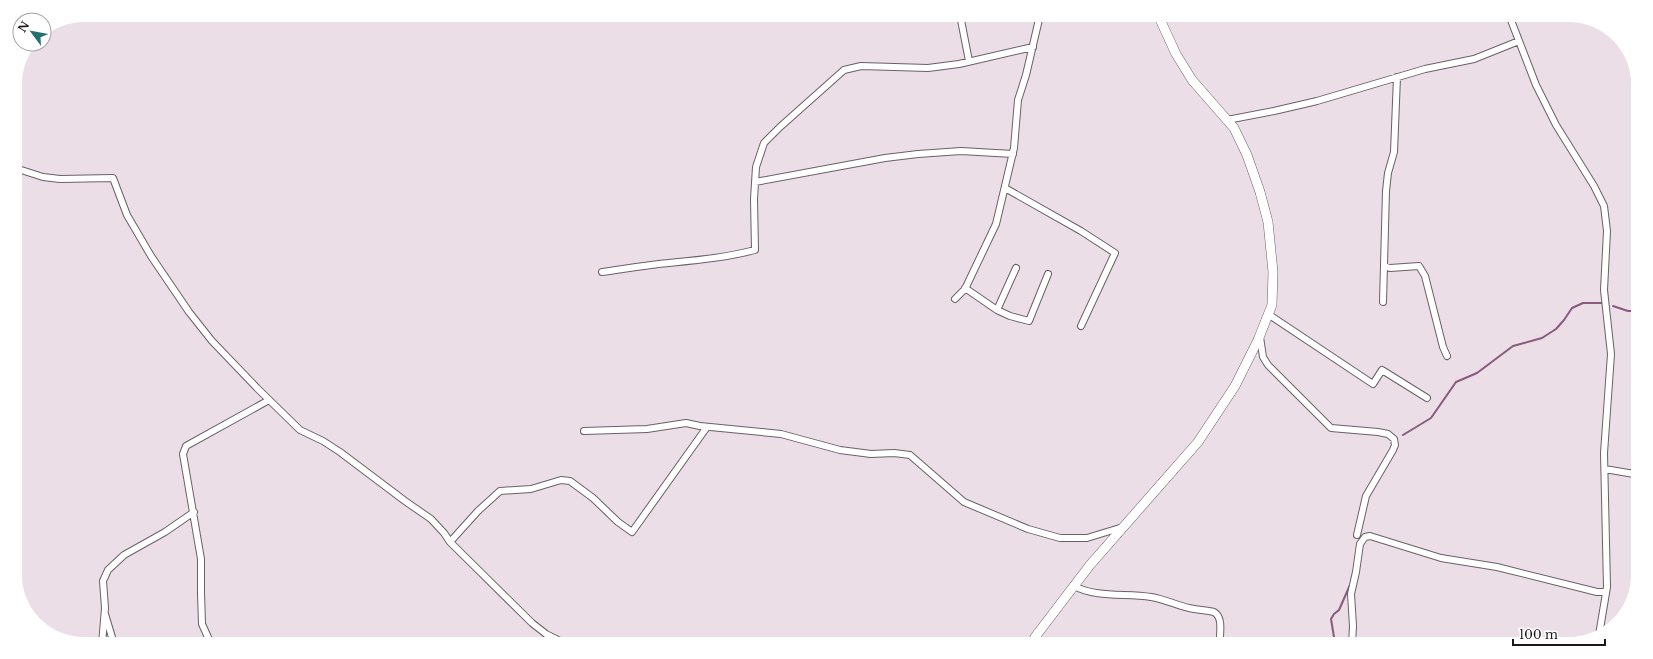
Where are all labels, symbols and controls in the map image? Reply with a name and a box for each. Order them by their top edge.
north arrow [12,12,52,52]
text: N [15,18,33,35]
scale bar [1513,621,1605,647]
text: 100 m [1519,627,1558,642]

